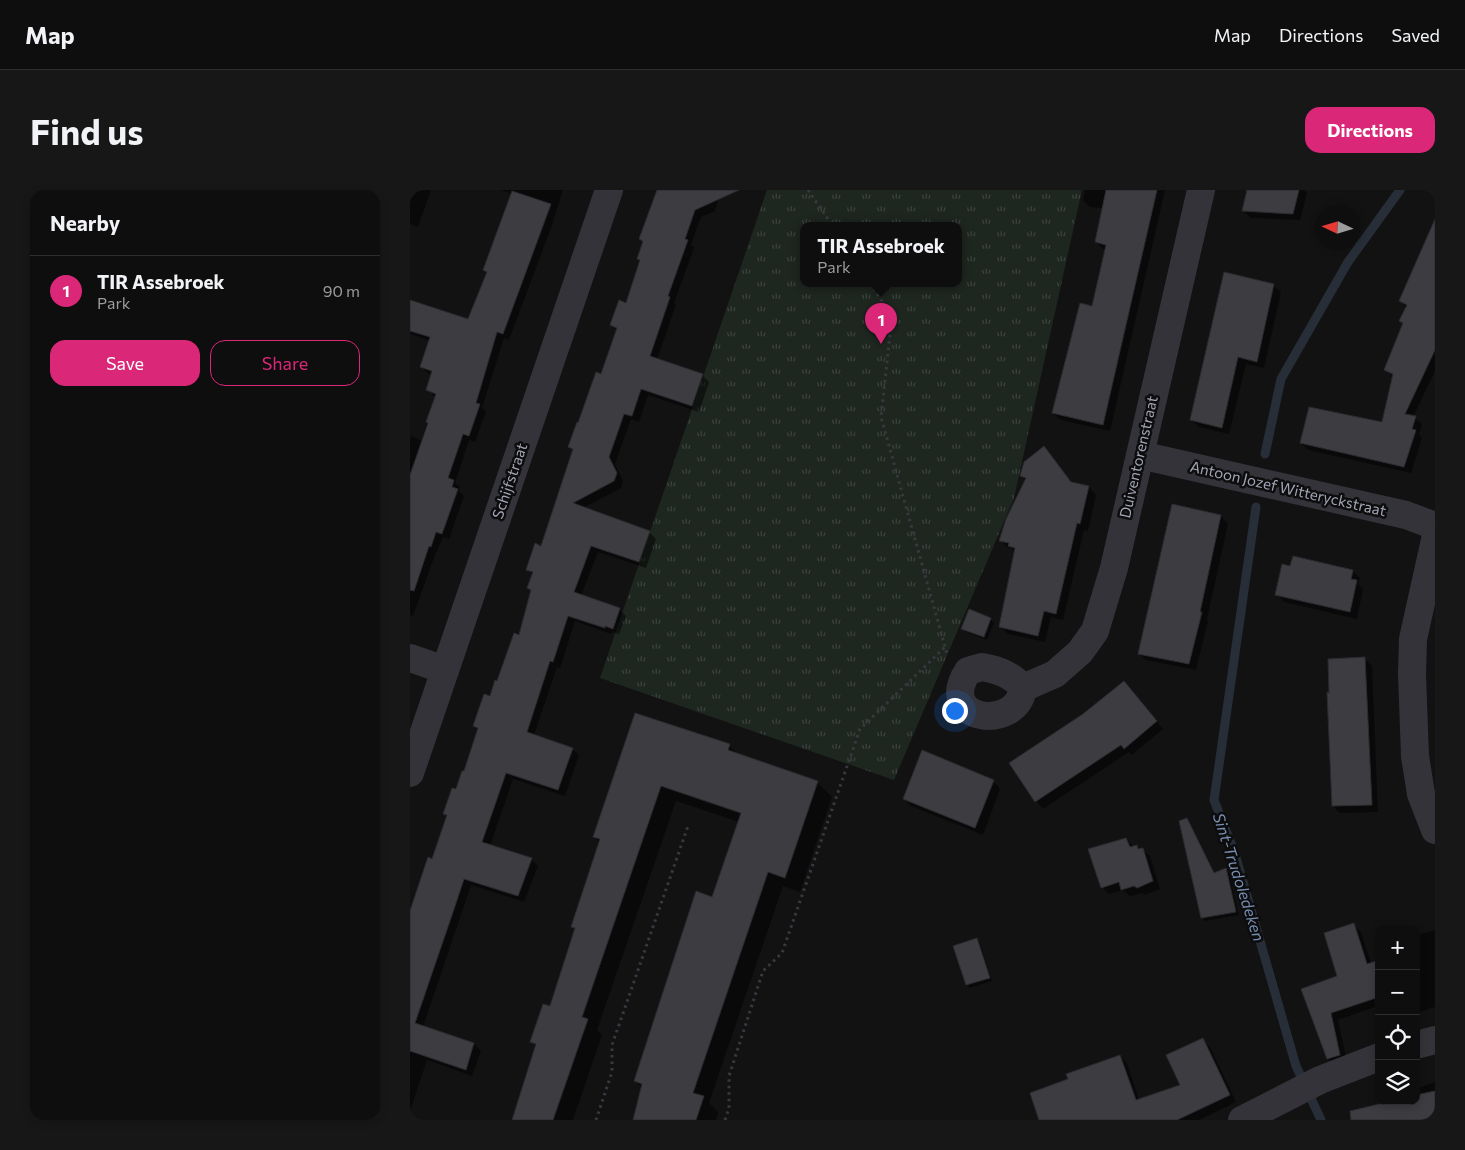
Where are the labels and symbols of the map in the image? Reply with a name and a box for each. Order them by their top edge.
north arrow [1315,205,1360,250]
pin: 1 [865,303,897,344]
street label: Duiventorenstraat [1115,394,1161,520]
street label: Schijfstraat [488,440,530,521]
street label: Antoon Jozef Witteryckstraat [1188,457,1388,519]
your location [942,698,968,724]
water label: Sint-Trudoledeken [1210,810,1269,944]

